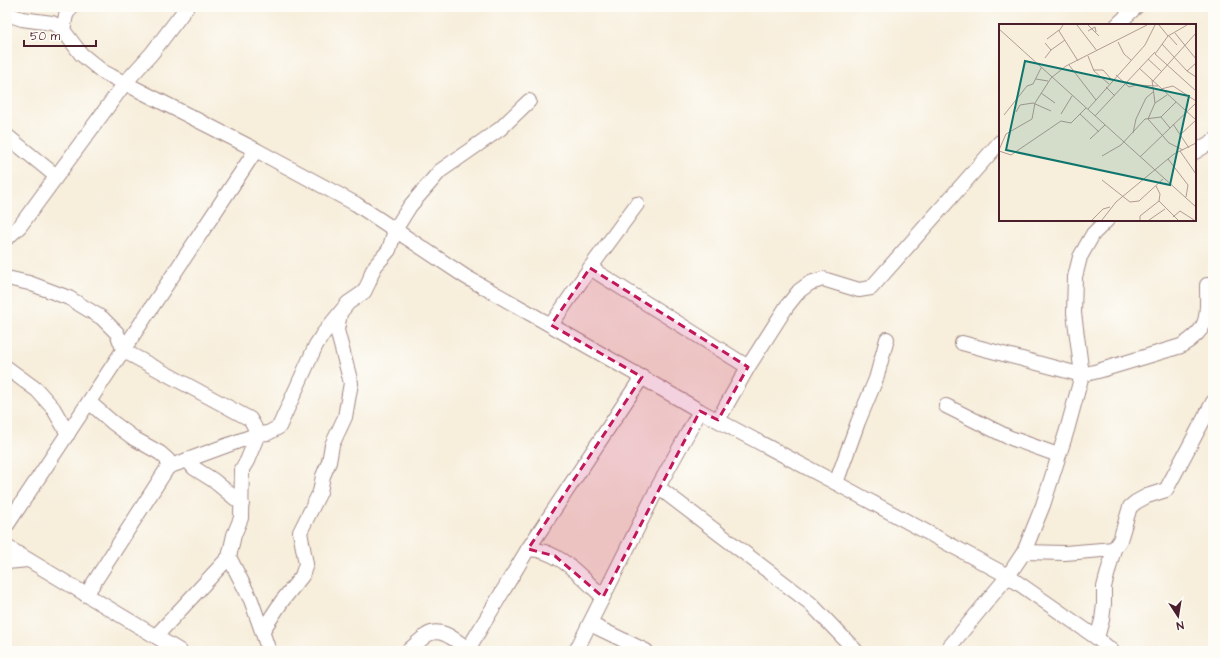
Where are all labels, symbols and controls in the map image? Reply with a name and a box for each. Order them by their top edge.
scale bar [24,22,96,48]
inset map [999,24,1196,221]
text: 50 m [30,28,61,45]
north arrow [1158,596,1198,636]
text: N [1175,617,1185,633]

